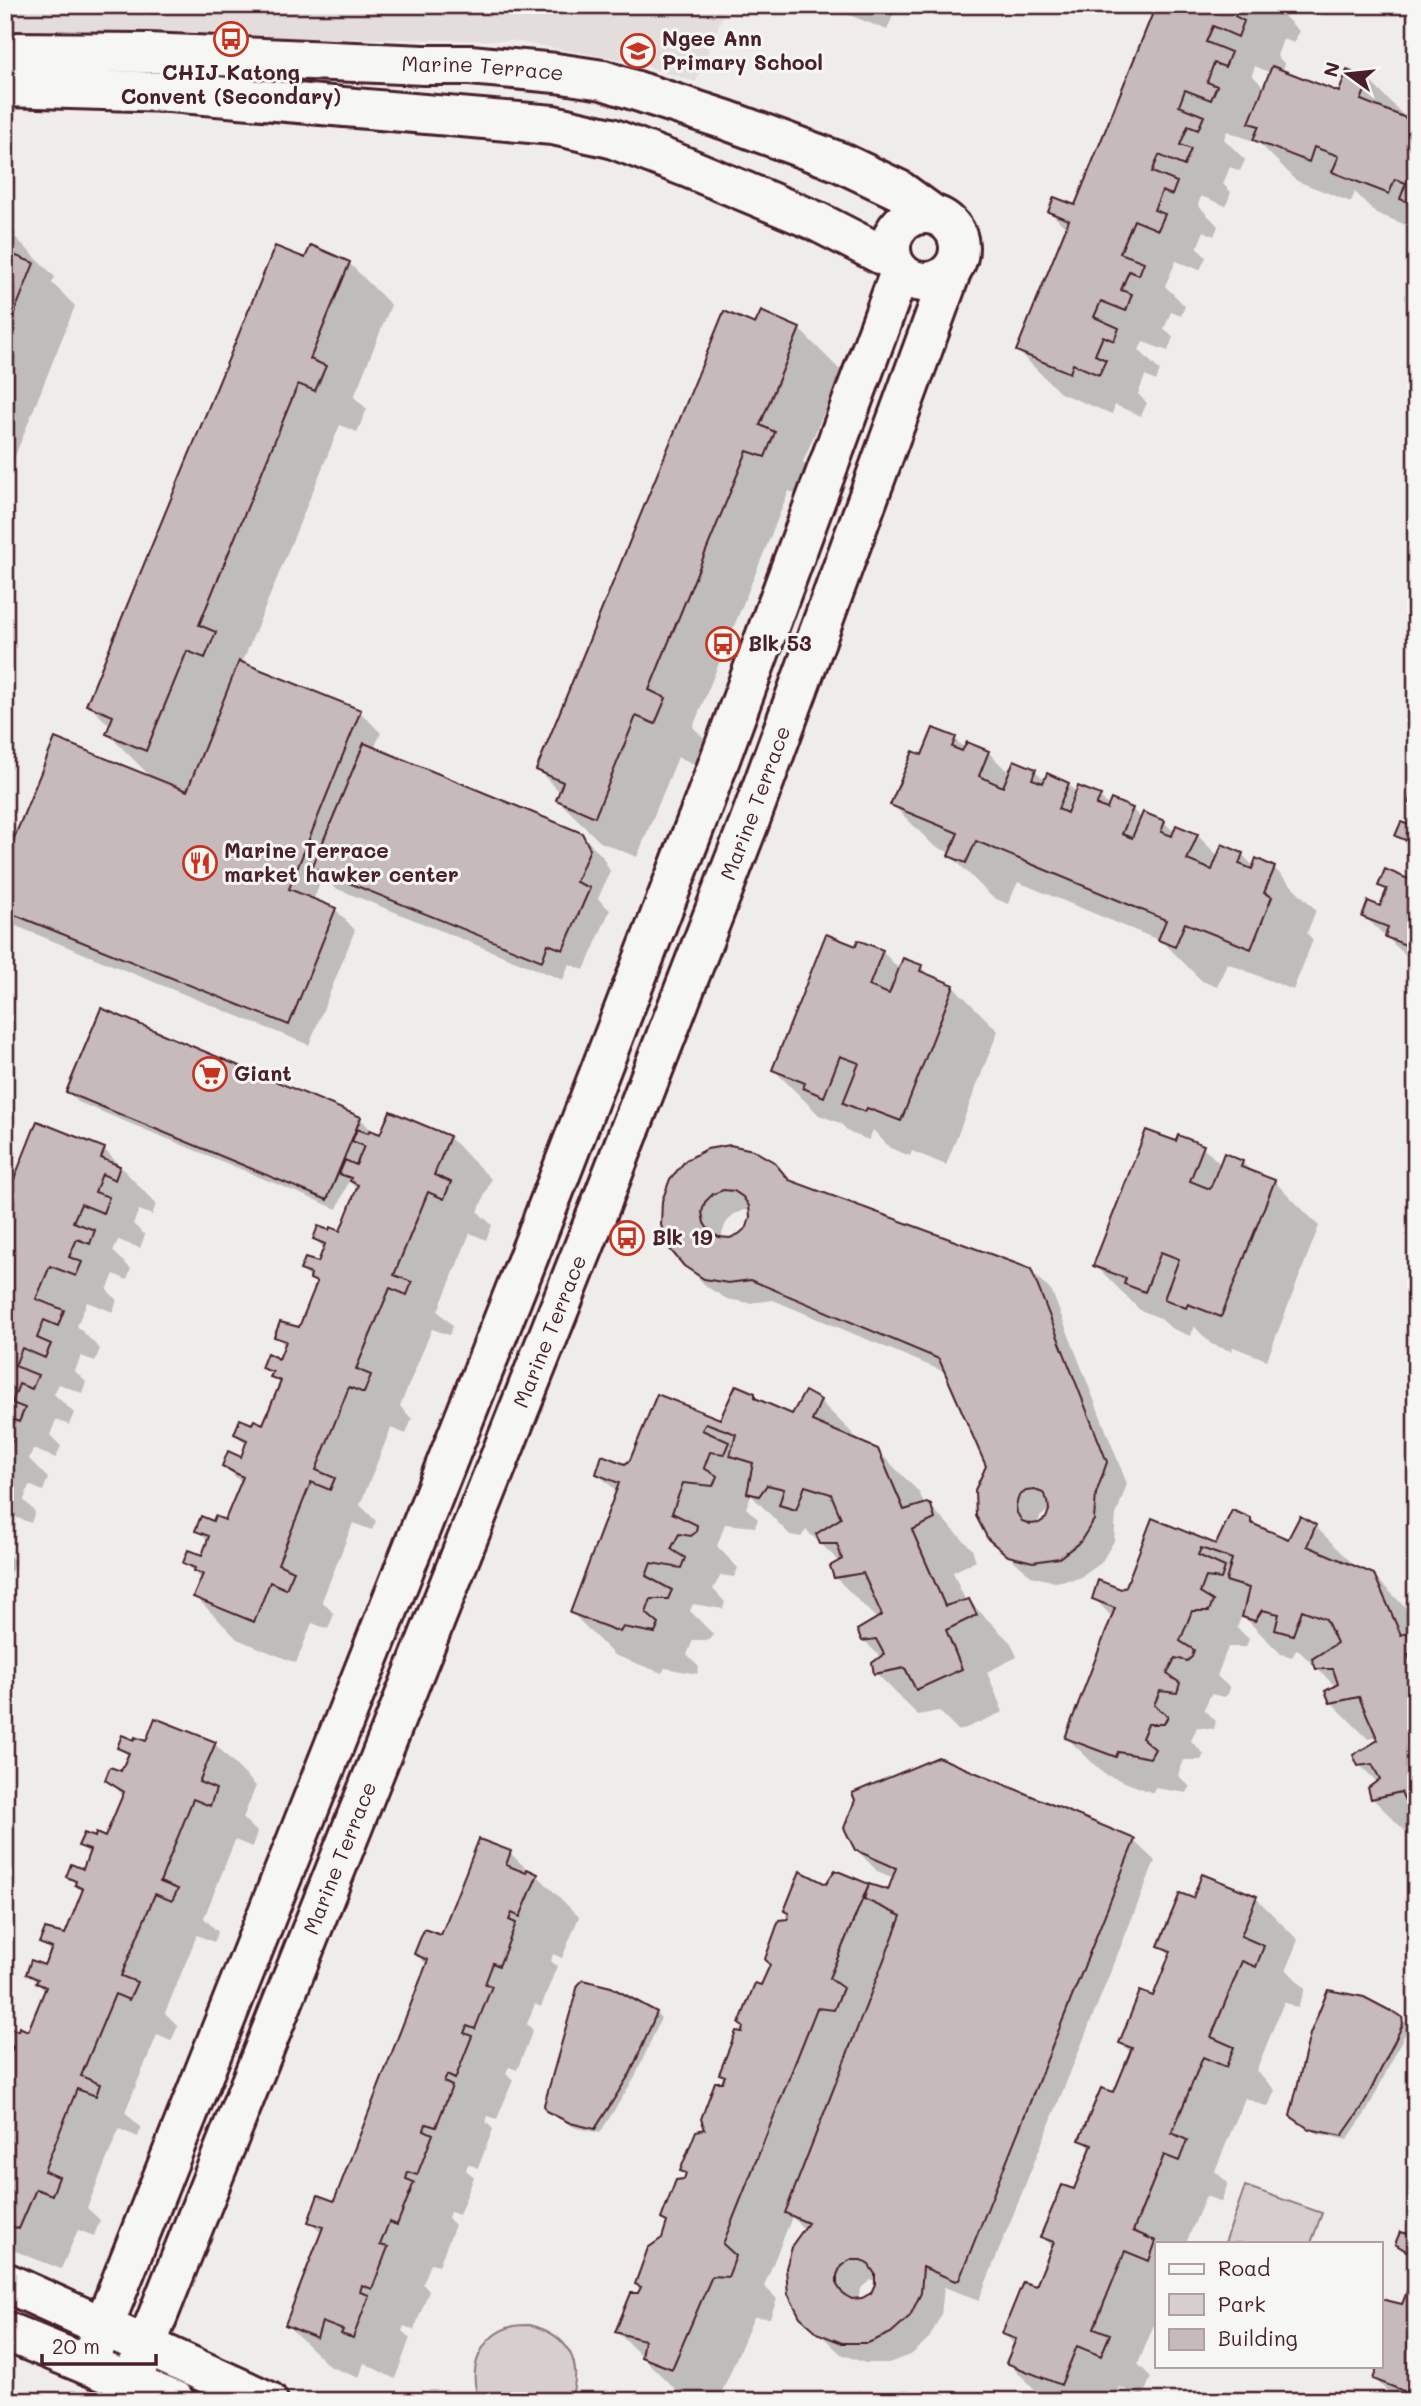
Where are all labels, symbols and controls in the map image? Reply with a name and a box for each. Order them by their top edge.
bus stop icon: CHIJ Katong Convent (Secondary) [212,20,250,58]
place label: Ngee Ann Primary School [662,24,823,76]
school or university icon: Ngee Ann Primary School [619,32,657,70]
north arrow [1312,38,1382,108]
street label: Marine Terrace [401,49,566,86]
place label: CHIJ Katong Convent (Secondary) [121,58,341,110]
text: N [1317,59,1345,80]
bus stop icon: Blk 53 [704,625,742,663]
place label: Blk 53 [748,629,812,656]
street label: Marine Terrace [713,722,795,883]
place label: Marine Terrace market hawker center [224,836,459,887]
restaurant icon: Marine Terrace market hawker center [181,844,219,882]
supermarket icon: Giant [191,1055,229,1093]
place label: Giant [234,1059,292,1086]
bus stop icon: Blk 19 [608,1219,646,1257]
place label: Blk 19 [652,1223,713,1250]
street label: Marine Terrace [506,1250,591,1411]
street label: Marine Terrace [296,1777,381,1938]
legend [1155,2242,1382,2368]
text: Road [1218,2254,1270,2281]
text: Park [1218,2290,1266,2317]
scale bar [42,2322,156,2366]
text: Building [1218,2324,1298,2351]
text: 20 m [52,2332,100,2359]

